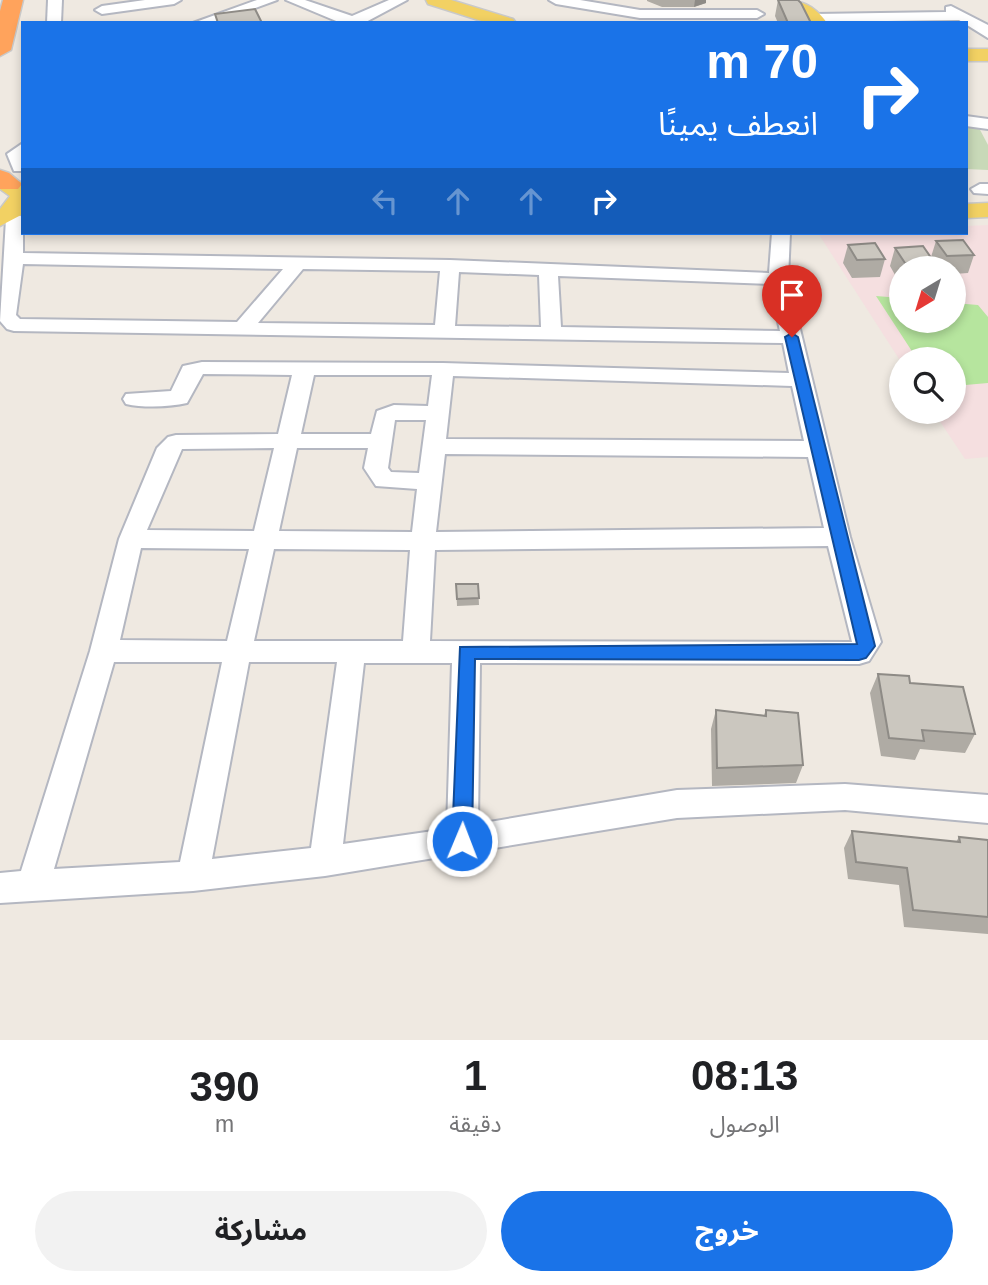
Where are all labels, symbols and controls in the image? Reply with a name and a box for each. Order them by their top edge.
text: 70 m [706,34,818,88]
icon: right [842,49,933,140]
text: انعطف يمينًا [658,106,818,142]
icon: left [366,182,404,220]
icon: ahead [439,182,477,220]
icon: ahead [512,182,550,220]
icon: right [585,182,623,220]
north arrow [889,256,966,332]
map controls [889,256,966,424]
pin [762,265,822,337]
icon: arrive [773,276,811,314]
button: search [889,347,966,424]
position arrow [425,804,499,878]
text: 1 [464,1052,487,1099]
text: 08:13 [691,1052,798,1099]
text: 390 [190,1063,260,1110]
text: m [215,1111,234,1137]
text: دقيقة [449,1111,502,1137]
text: الوصول [710,1111,780,1137]
button: مشاركة [35,1191,487,1271]
button: خروج [501,1191,953,1271]

